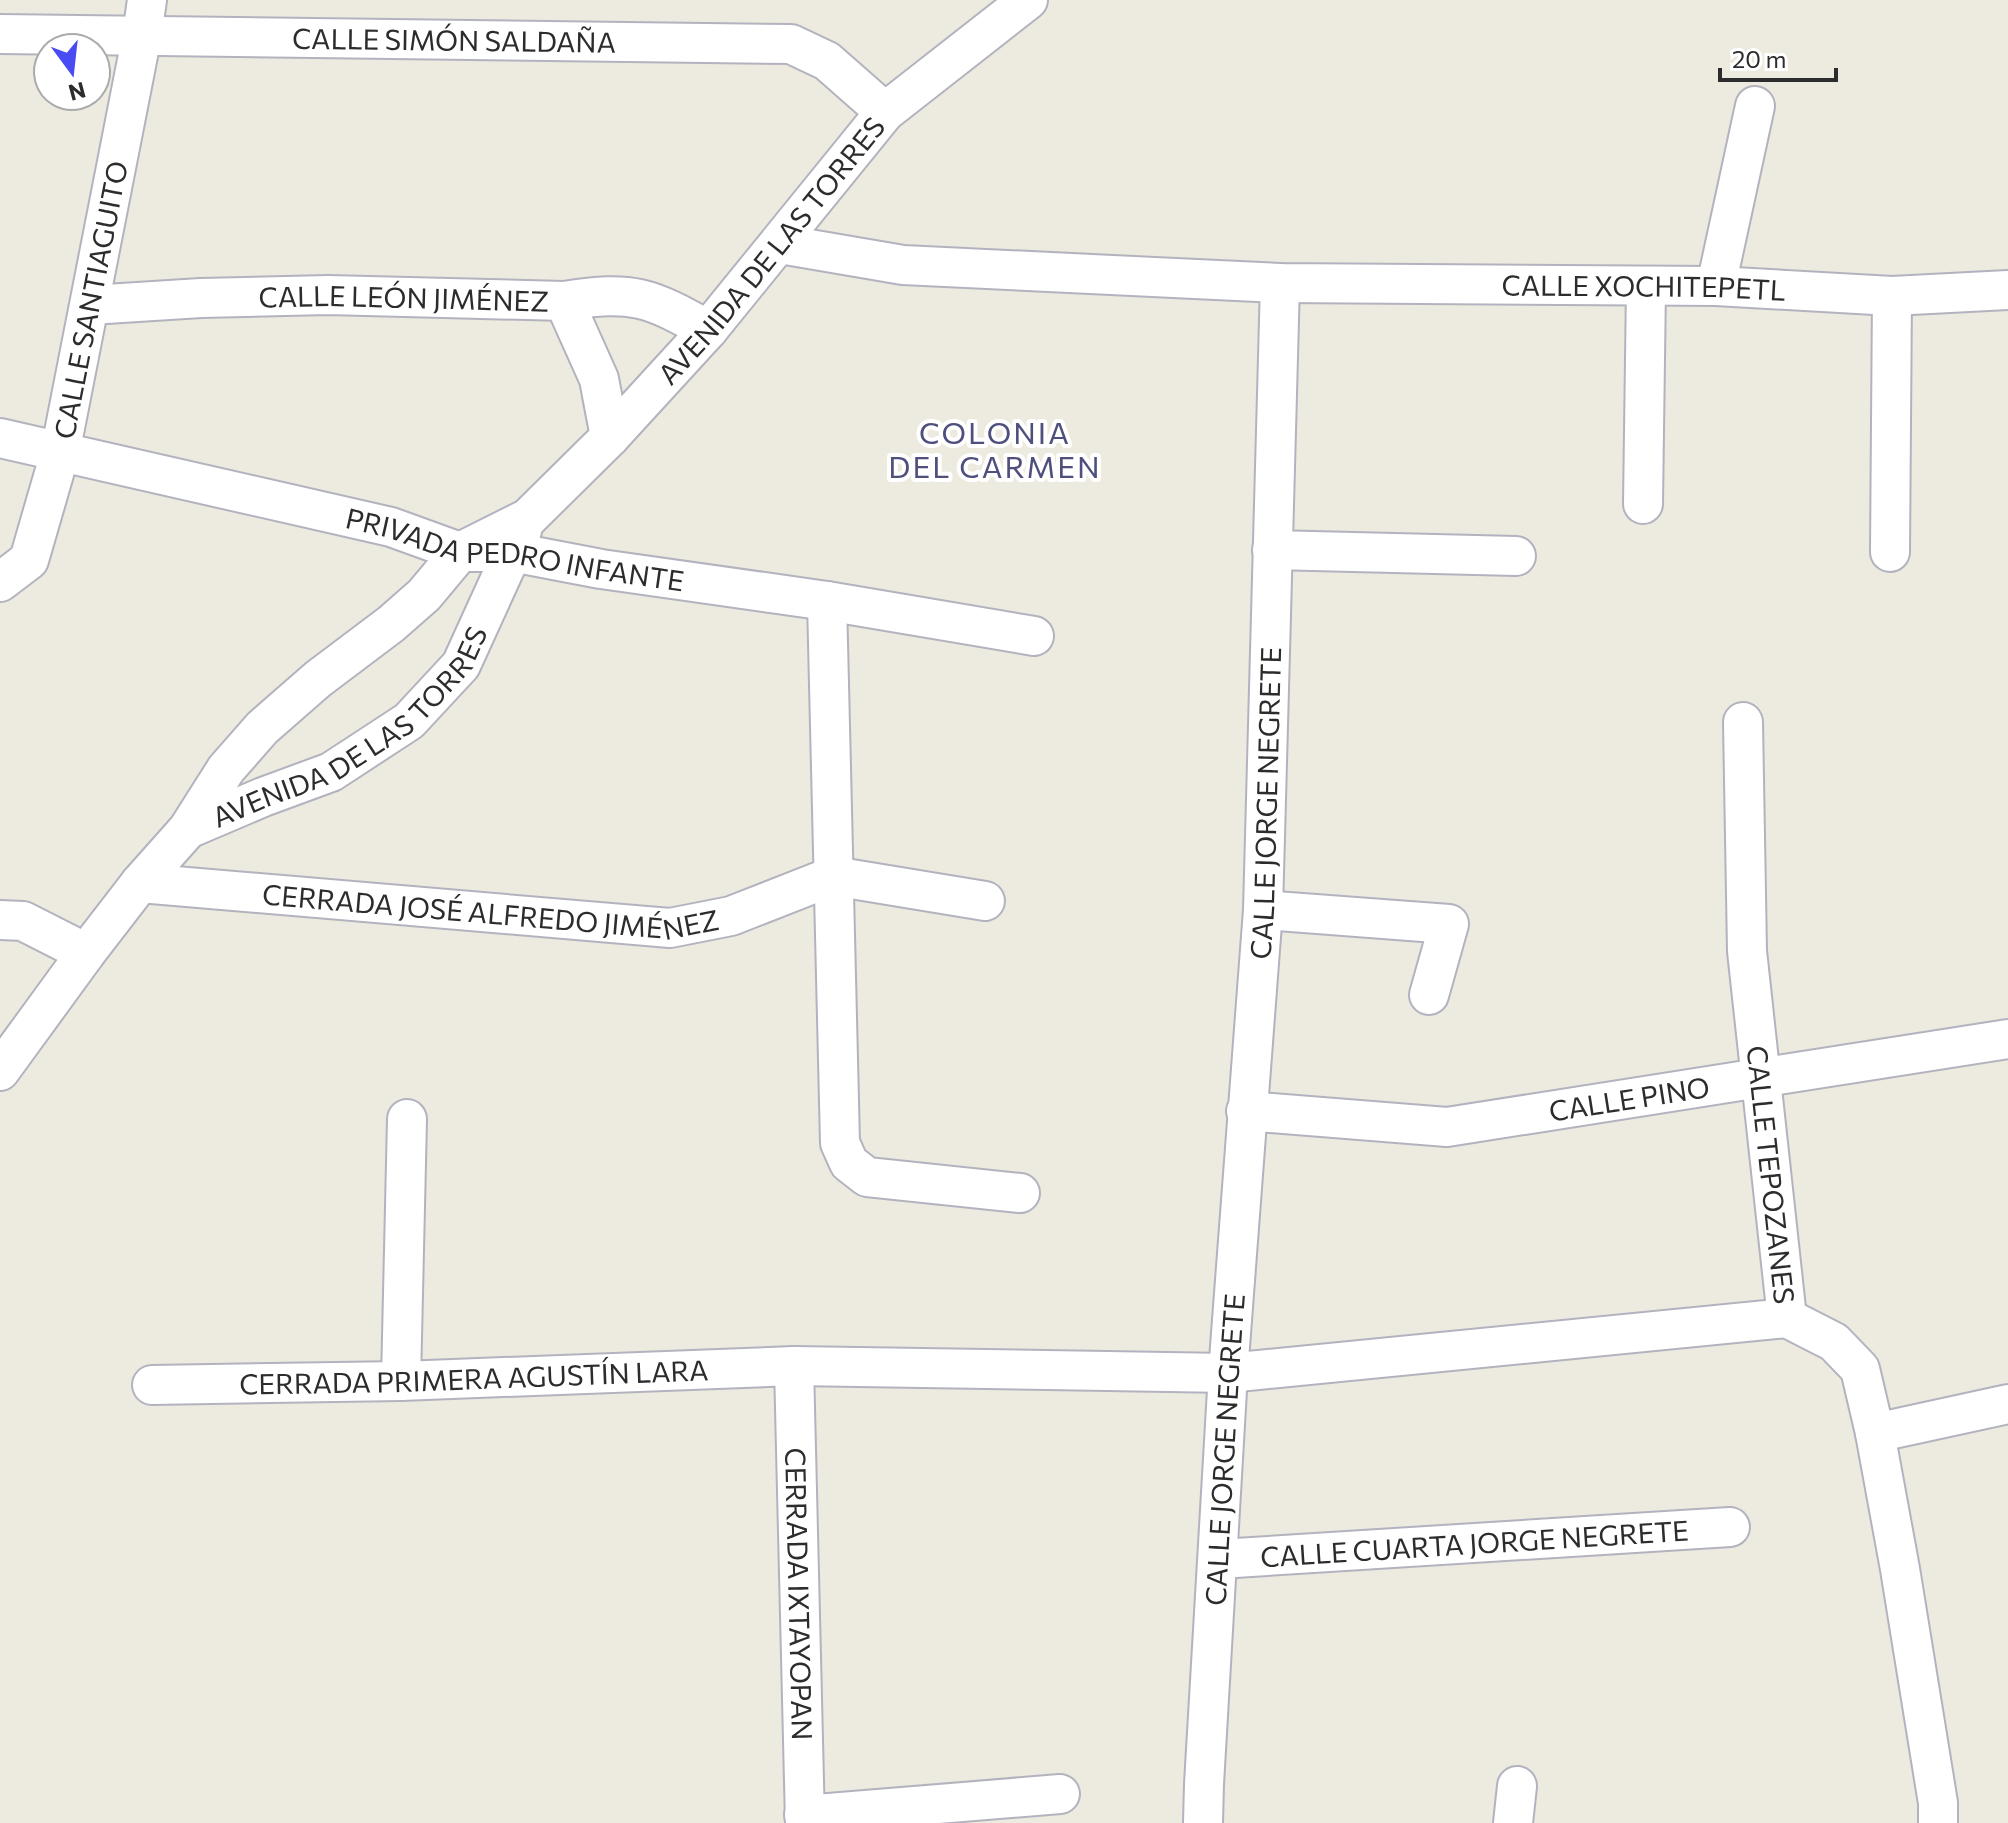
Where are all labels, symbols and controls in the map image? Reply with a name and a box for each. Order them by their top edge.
street label: CALLE SIMÓN SALDAÑA [292,21,616,59]
north arrow [32,32,112,112]
scale bar [1720,32,1836,82]
text: 20 m [1732,44,1786,73]
text: N [66,77,89,107]
street label: AVENIDA DE LAS TORRES [650,110,891,391]
street label: CALLE SANTIAGUITO [46,158,134,442]
street label: CALLE XOCHITEPETL [1502,268,1787,307]
street label: CALLE LEÓN JIMÉNEZ [258,278,549,318]
district label: COLONIA DEL CARMEN [888,413,1102,484]
street label: PRIVADA PEDRO INFANTE [343,500,686,598]
street label: AVENIDA DE LAS TORRES [207,621,493,834]
street label: CALLE JORGE NEGRETE [1242,646,1287,961]
street label: CERRADA JOSÉ ALFREDO JIMÉNEZ [261,876,722,946]
street label: CALLE TEPOZANES [1740,1044,1802,1305]
street label: CALLE PINO [1546,1069,1712,1128]
street label: CALLE JORGE NEGRETE [1197,1292,1251,1607]
street label: CERRADA PRIMERA AGUSTÍN LARA [239,1352,709,1401]
street label: CERRADA IXTAYOPAN [779,1447,820,1741]
street label: CALLE CUARTA JORGE NEGRETE [1259,1513,1690,1573]

